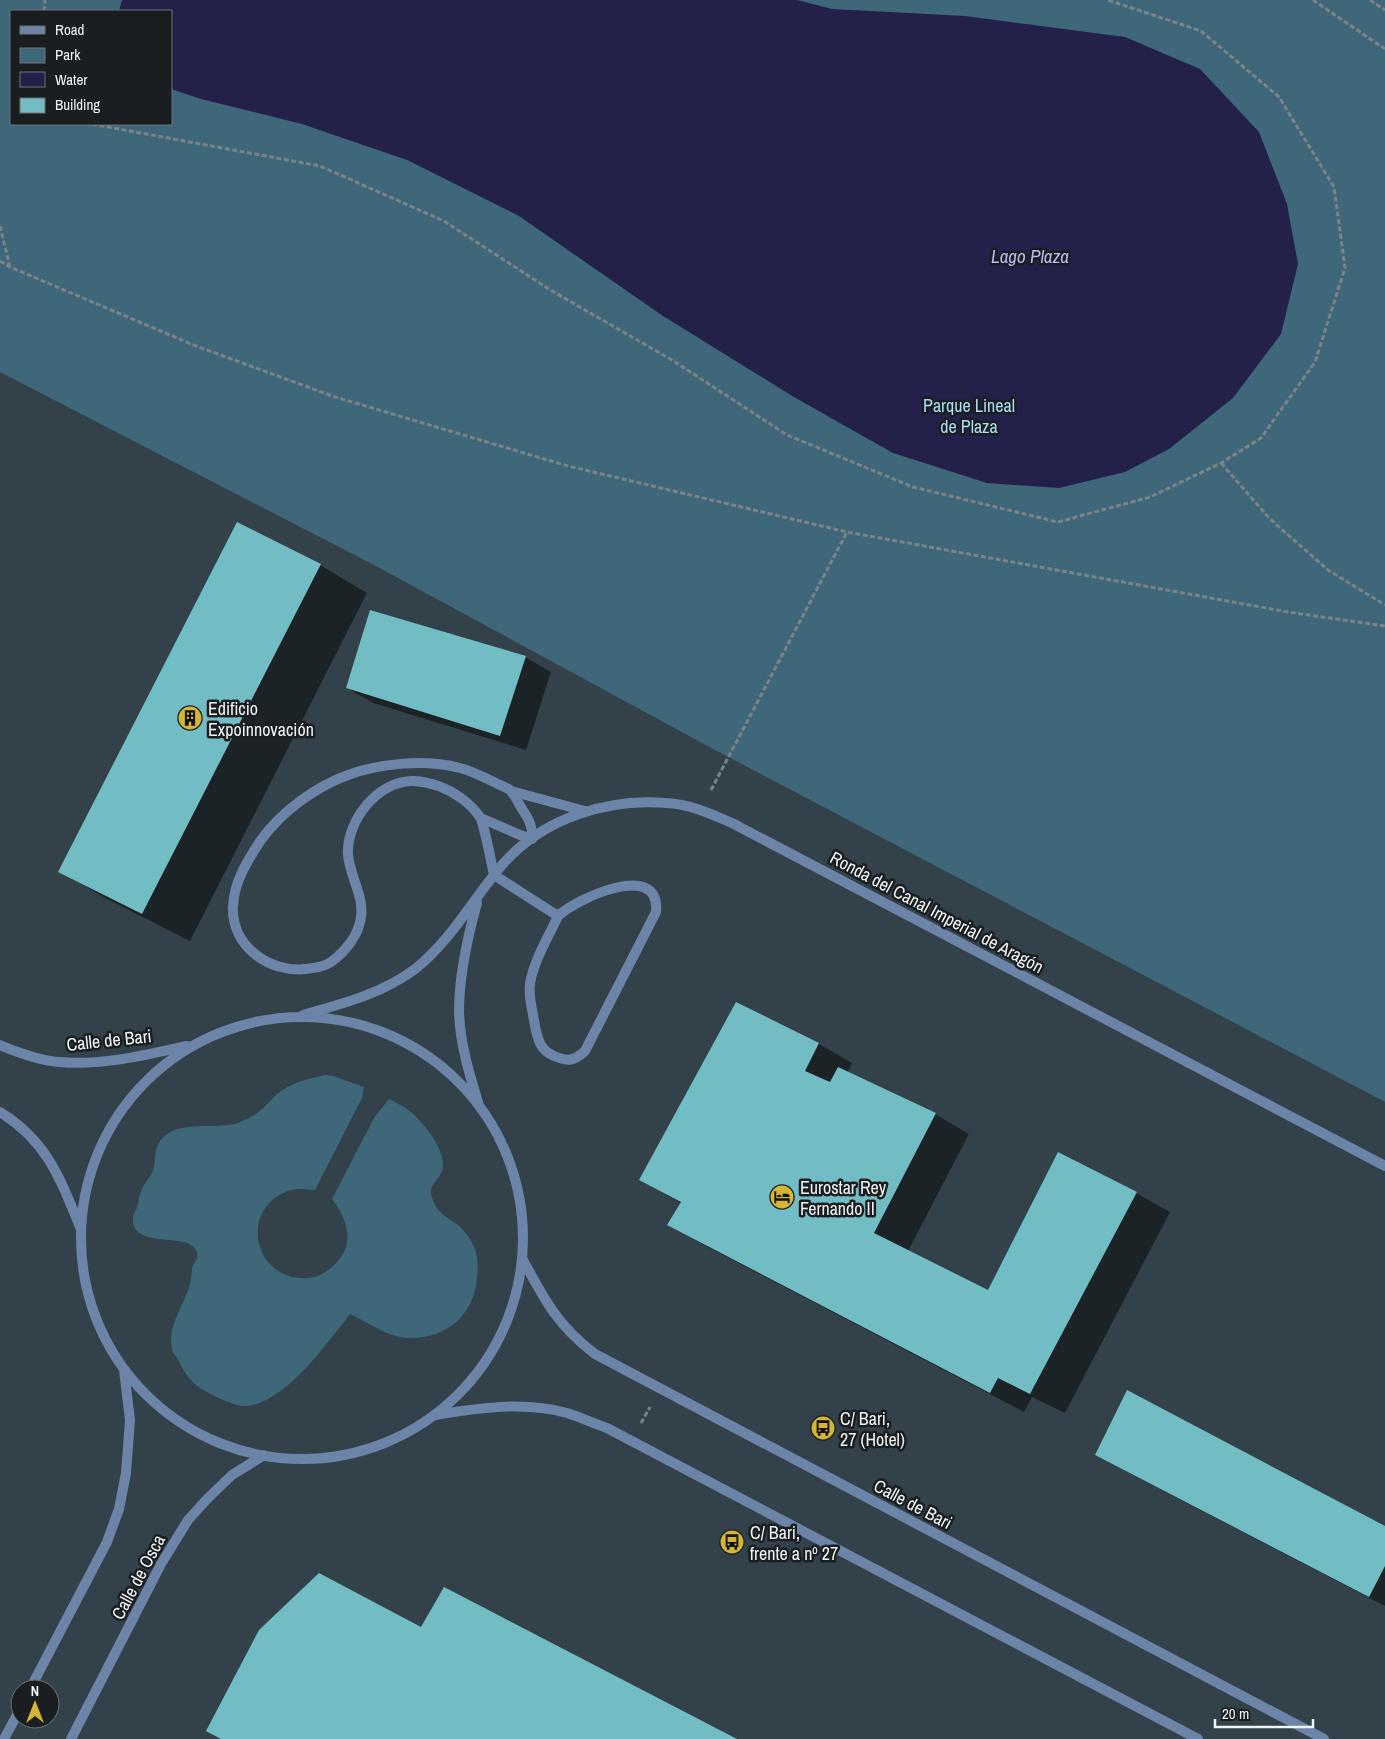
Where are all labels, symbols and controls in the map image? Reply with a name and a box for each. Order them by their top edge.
legend [10,10,172,125]
text: Road [55,19,84,40]
text: Park [55,44,81,65]
text: Water [55,69,87,90]
text: Building [55,94,100,115]
water label: Lago Plaza [991,243,1069,269]
park label: Parque Lineal de Plaza [923,393,1015,439]
place label: Edificio Expoinnovación [208,696,314,742]
building icon: Edificio Expoinnovación [177,705,203,731]
street label: Ronda del Canal Imperial de Aragón [826,845,1048,979]
street label: Calle de Bari [65,1023,153,1057]
place label: Eurostar Rey Fernando II [800,1175,887,1221]
hotel icon: Eurostar Rey Fernando II [769,1184,795,1210]
place label: C/ Bari, 27 (Hotel) [840,1406,905,1452]
bus stop icon: C/ Bari, 27 (Hotel) [810,1415,836,1441]
street label: Calle de Bari [869,1473,957,1535]
place label: C/ Bari, frente a nº 27 [750,1520,838,1566]
bus stop icon: C/ Bari, frente a nº 27 [719,1529,745,1555]
street label: Calle de Osca [105,1530,171,1624]
north arrow [10,1679,60,1729]
text: N [31,1682,39,1700]
scale bar [1215,1696,1312,1728]
text: 20 m [1222,1703,1249,1724]

